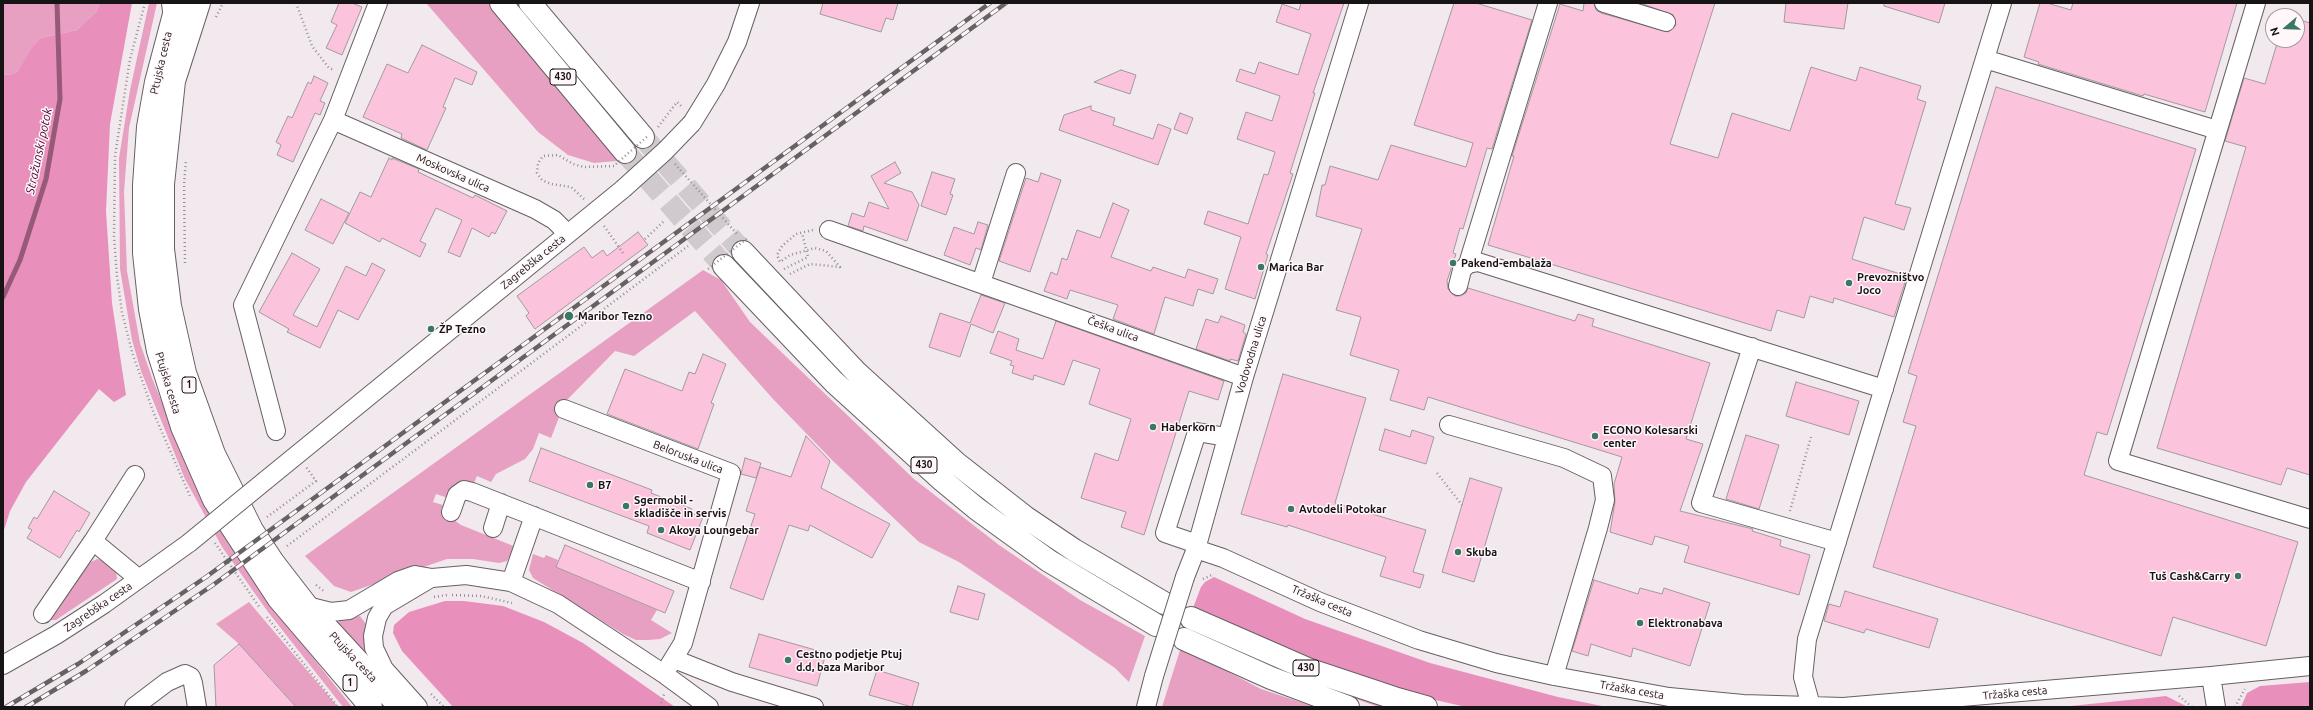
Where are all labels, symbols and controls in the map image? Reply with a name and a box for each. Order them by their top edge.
north arrow [2265,8,2305,48]
text: N [2268,26,2282,37]
street label: Ptujska cesta [147,30,175,96]
road number: 430 [550,69,576,85]
water label: Stražunski potok [23,107,55,195]
street label: Moskovska ulica [414,151,492,195]
street label: Zagrebška cesta [498,232,568,292]
place label: Pakend-embalaža [1461,256,1552,270]
marker: Pakend-embalaža [1448,258,1458,268]
place label: Marica Bar [1269,260,1324,274]
marker: Marica Bar [1256,262,1266,272]
place label: Prevozništvo Joco [1857,270,1924,296]
marker: Prevozništvo Joco [1844,278,1854,288]
place label: Maribor Tezno [578,309,652,323]
marker: Maribor Tezno [563,310,575,322]
street label: Češka ulica [1085,314,1141,344]
street label: Vodovodna ulica [1233,314,1269,396]
place label: ŽP Tezno [439,322,486,336]
marker: ŽP Tezno [426,324,436,334]
street label: Ptujska cesta [152,350,184,416]
road number: 1 [182,377,196,393]
place label: Haberkorn [1161,420,1216,434]
marker: Haberkorn [1148,422,1158,432]
place label: ECONO Kolesarski center [1603,423,1698,449]
marker: ECONO Kolesarski center [1590,431,1600,441]
street label: Beloruska ulica [651,438,725,476]
road number: 430 [911,457,937,473]
place label: B7 [598,478,611,492]
marker: B7 [585,480,595,490]
place label: Sgermobil - skladišče in servis [634,493,726,519]
marker: Sgermobil - skladišče in servis [621,501,631,511]
place label: Avtodeli Potokar [1299,502,1387,516]
marker: Avtodeli Potokar [1286,504,1296,514]
place label: Akoya Loungebar [669,523,759,537]
marker: Akoya Loungebar [656,525,666,535]
place label: Skuba [1466,545,1497,559]
marker: Skuba [1453,547,1463,557]
place label: Tuš Cash&Carry [2149,569,2230,583]
marker: Tuš Cash&Carry [2233,571,2243,581]
street label: Zagrebška cesta [61,579,135,635]
street label: Tržaška cesta [1290,582,1354,620]
place label: Elektronabava [1648,616,1723,630]
marker: Elektronabava [1635,618,1645,628]
street label: Ptujska cesta [326,629,380,685]
place label: Cestno podjetje Ptuj d.d, baza Maribor [796,647,902,673]
marker: Cestno podjetje Ptuj d.d, baza Maribor [783,655,793,665]
road number: 430 [1293,660,1319,676]
road number: 1 [343,675,357,691]
street label: Tržaška cesta [1599,678,1665,702]
street label: Tržaška cesta [1982,684,2048,702]

